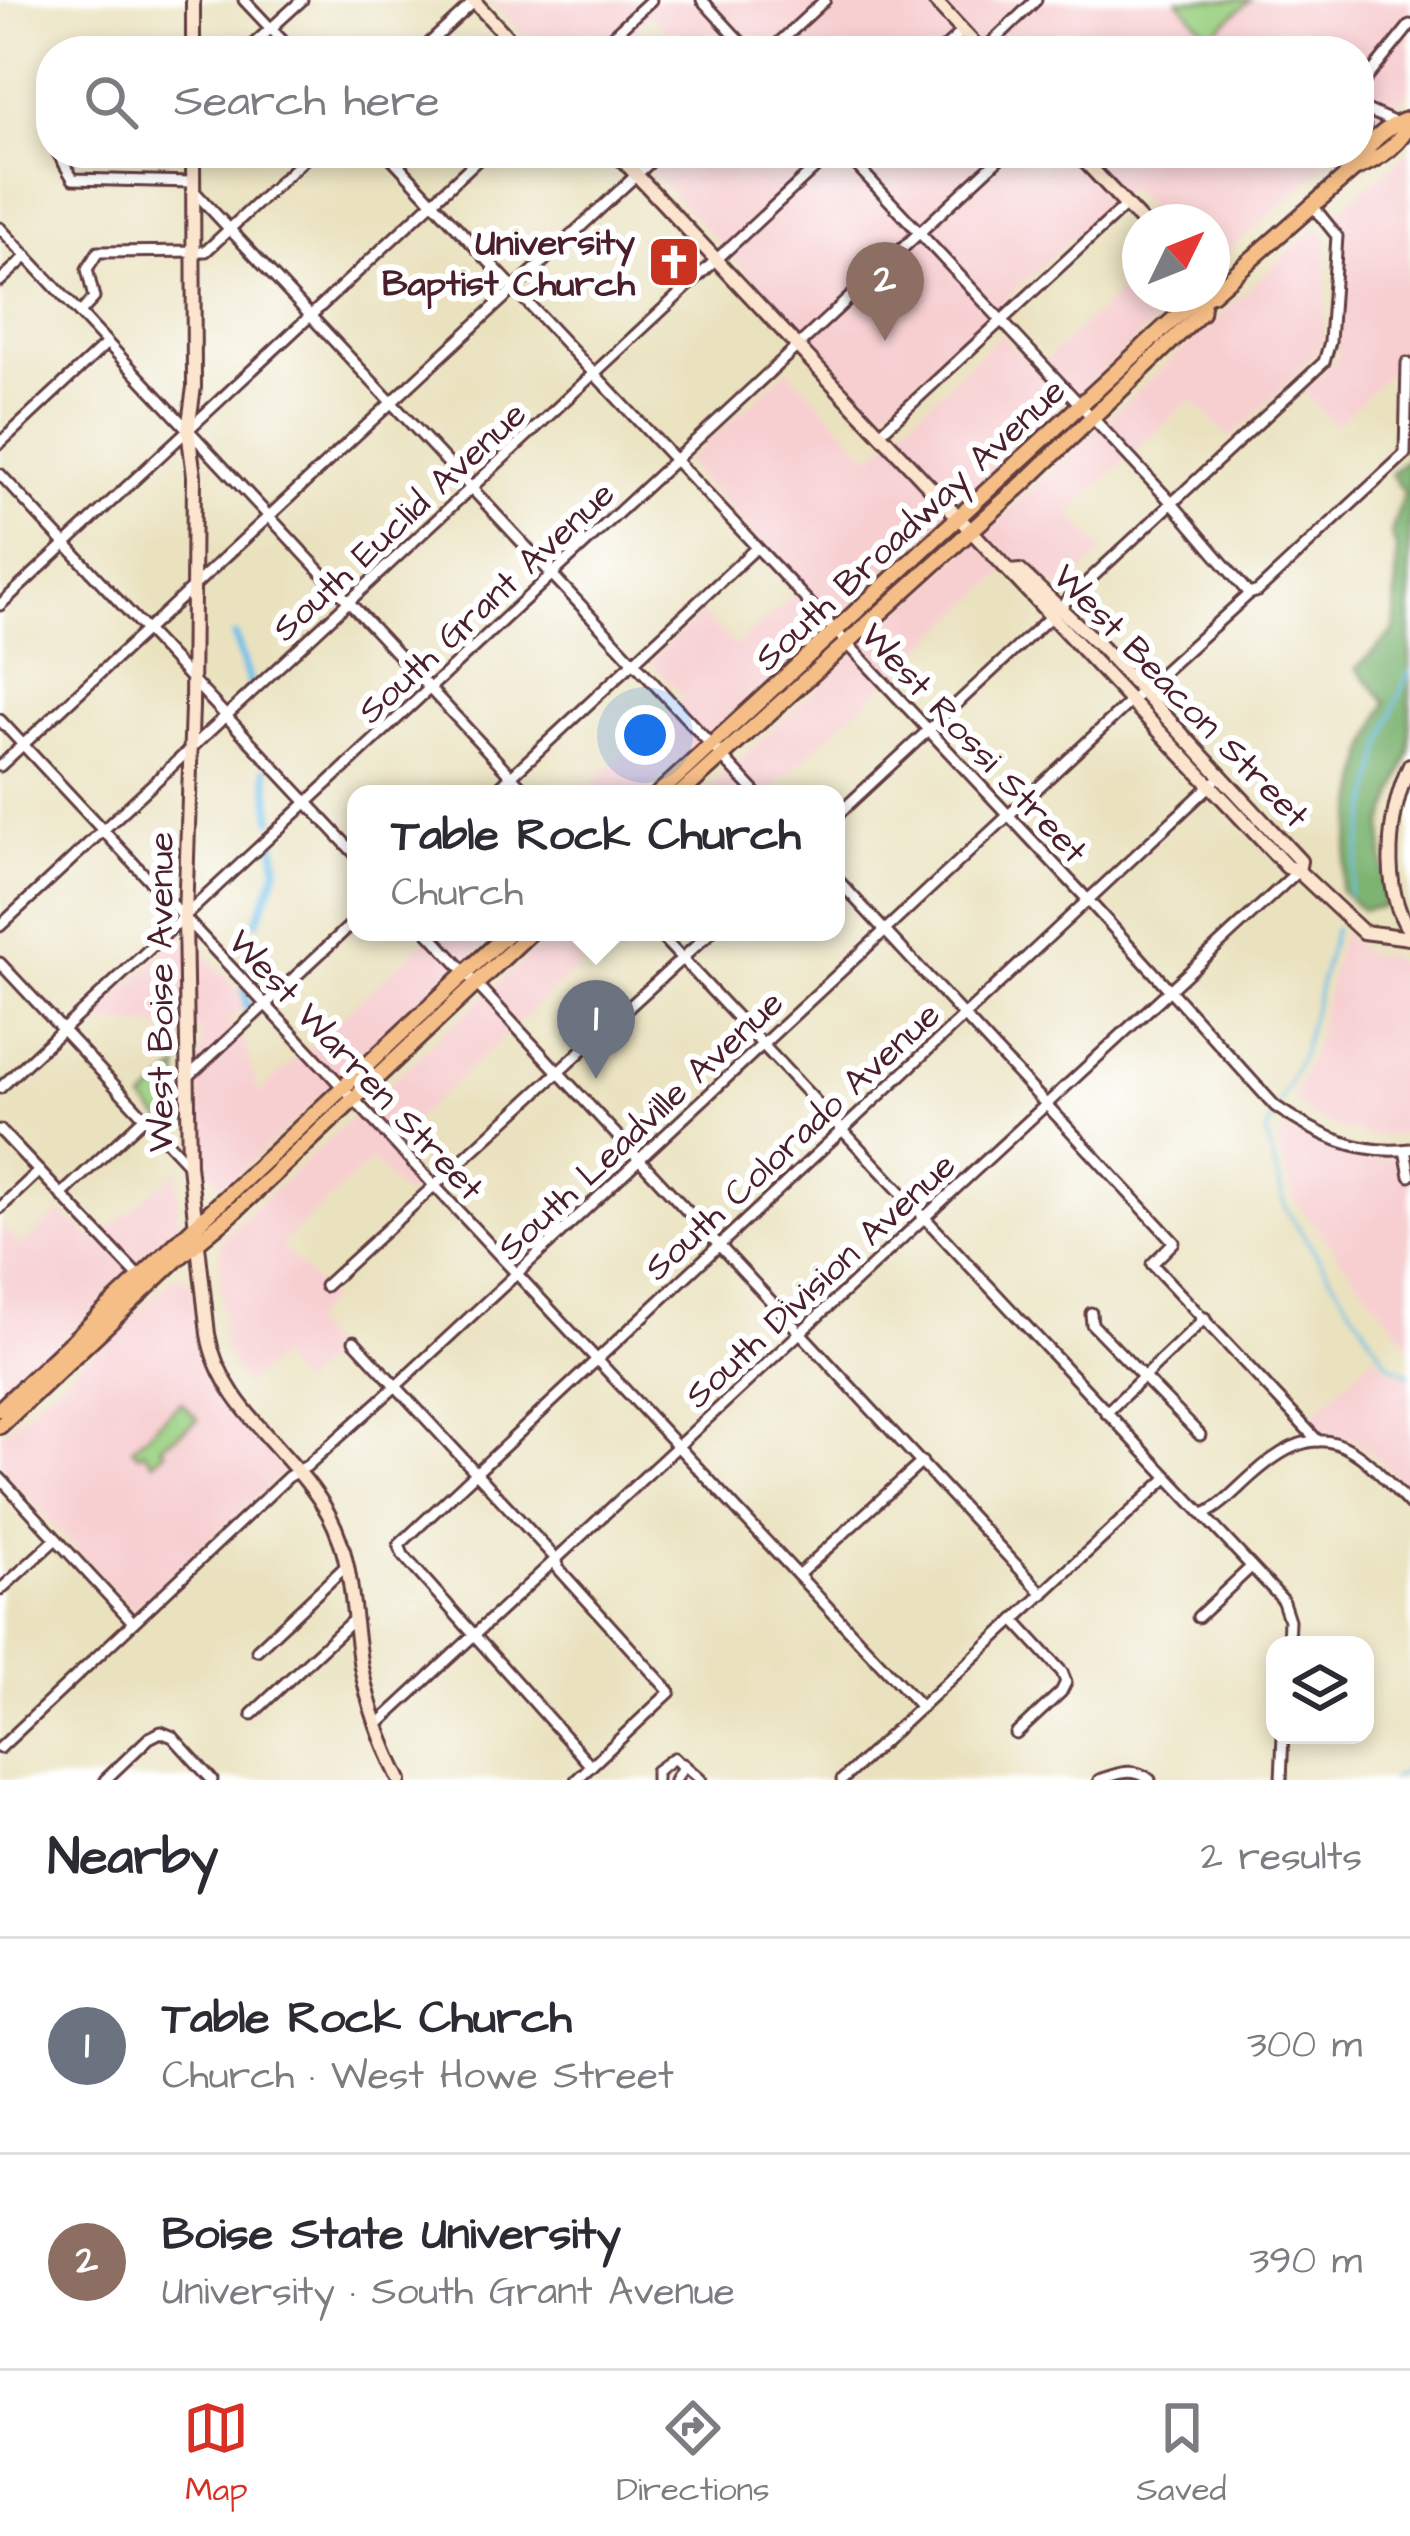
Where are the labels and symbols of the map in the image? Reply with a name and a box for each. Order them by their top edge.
north arrow [1122,204,1230,312]
place label: University Baptist Church [382,218,636,310]
church icon: University Baptist Church [646,234,702,290]
pin: 2 [846,242,924,341]
street label: South Broadway Avenue [744,367,1078,683]
street label: South Euclid Avenue [261,390,538,654]
street label: South Grant Avenue [347,470,627,736]
street label: West Beacon Street [1040,553,1321,841]
street label: West Rossi Street [848,612,1099,876]
your location [615,705,675,765]
street label: West Boise Avenue [136,832,187,1152]
street label: West Warren Street [215,918,495,1213]
street label: South Leadville Avenue [486,979,796,1273]
pin: 1 [557,980,635,1079]
street label: South Colorado Avenue [633,991,952,1293]
street label: South Division Avenue [674,1141,968,1420]

